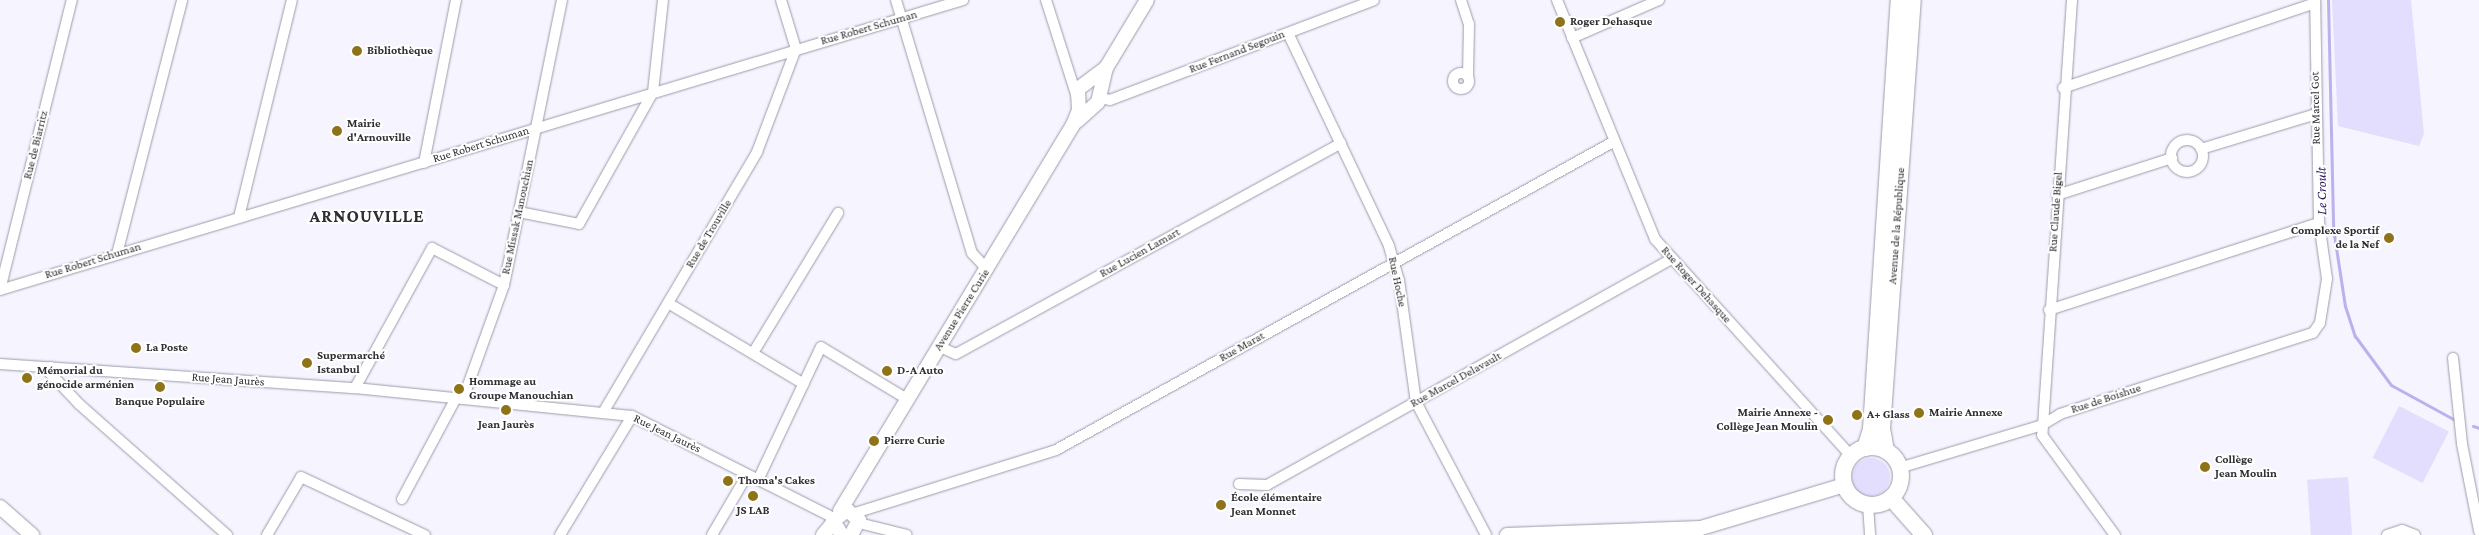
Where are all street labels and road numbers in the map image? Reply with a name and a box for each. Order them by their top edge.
street label: Rue Robert Schuman [819,7,919,49]
street label: Rue Fernand Segouin [1187,27,1287,77]
street label: Rue Marcel Got [2308,71,2324,145]
street label: Rue de Biarritz [21,109,51,181]
street label: Rue Robert Schuman [431,124,531,166]
street label: Rue Missak Manouchian [499,158,537,276]
street label: Avenue de la République [1886,167,1908,285]
street label: Rue Claude Bigel [2046,171,2066,253]
street label: Rue de Trouville [683,197,735,271]
street label: Rue Lucien Lamart [1097,225,1183,281]
street label: Rue Robert Schuman [43,240,143,282]
street label: Rue Roger Dehasque [1658,244,1734,326]
street label: Rue Hoche [1385,256,1409,308]
street label: Avenue Pierre Curie [931,266,993,354]
street label: Rue Marat [1217,329,1267,365]
street label: Rue Marcel Delavault [1408,349,1504,411]
street label: Rue Jean Jaurès [191,370,265,390]
street label: Rue de Boishue [2069,381,2143,417]
street label: Rue Jean Jaurès [631,412,703,456]

